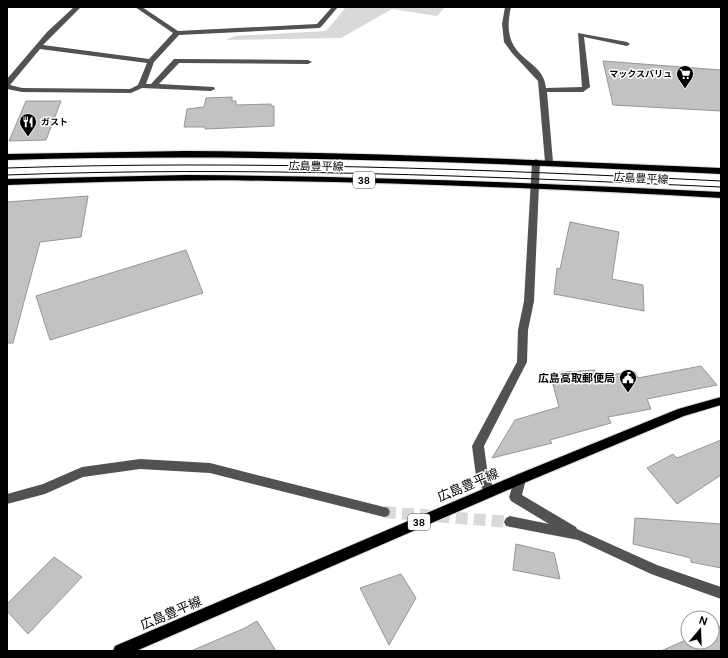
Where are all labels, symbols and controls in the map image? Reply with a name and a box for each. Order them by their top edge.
supermarket icon: マックスバリュ [675,64,695,89]
place label: マックスバリュ [609,68,672,80]
restaurant icon: ガスト [18,112,38,137]
place label: ガスト [41,116,68,128]
street label: 広島豊平線 [288,159,344,173]
street label: 広島豊平線 [613,170,669,186]
road number: 38 [353,172,375,188]
public building icon: 広島高取郵便局 [618,368,638,393]
place label: 広島高取郵便局 [538,371,615,385]
street label: 広島豊平線 [435,464,501,506]
road number: 38 [408,514,430,530]
street label: 広島豊平線 [138,592,204,634]
north arrow [680,610,720,650]
text: N [697,613,709,628]

